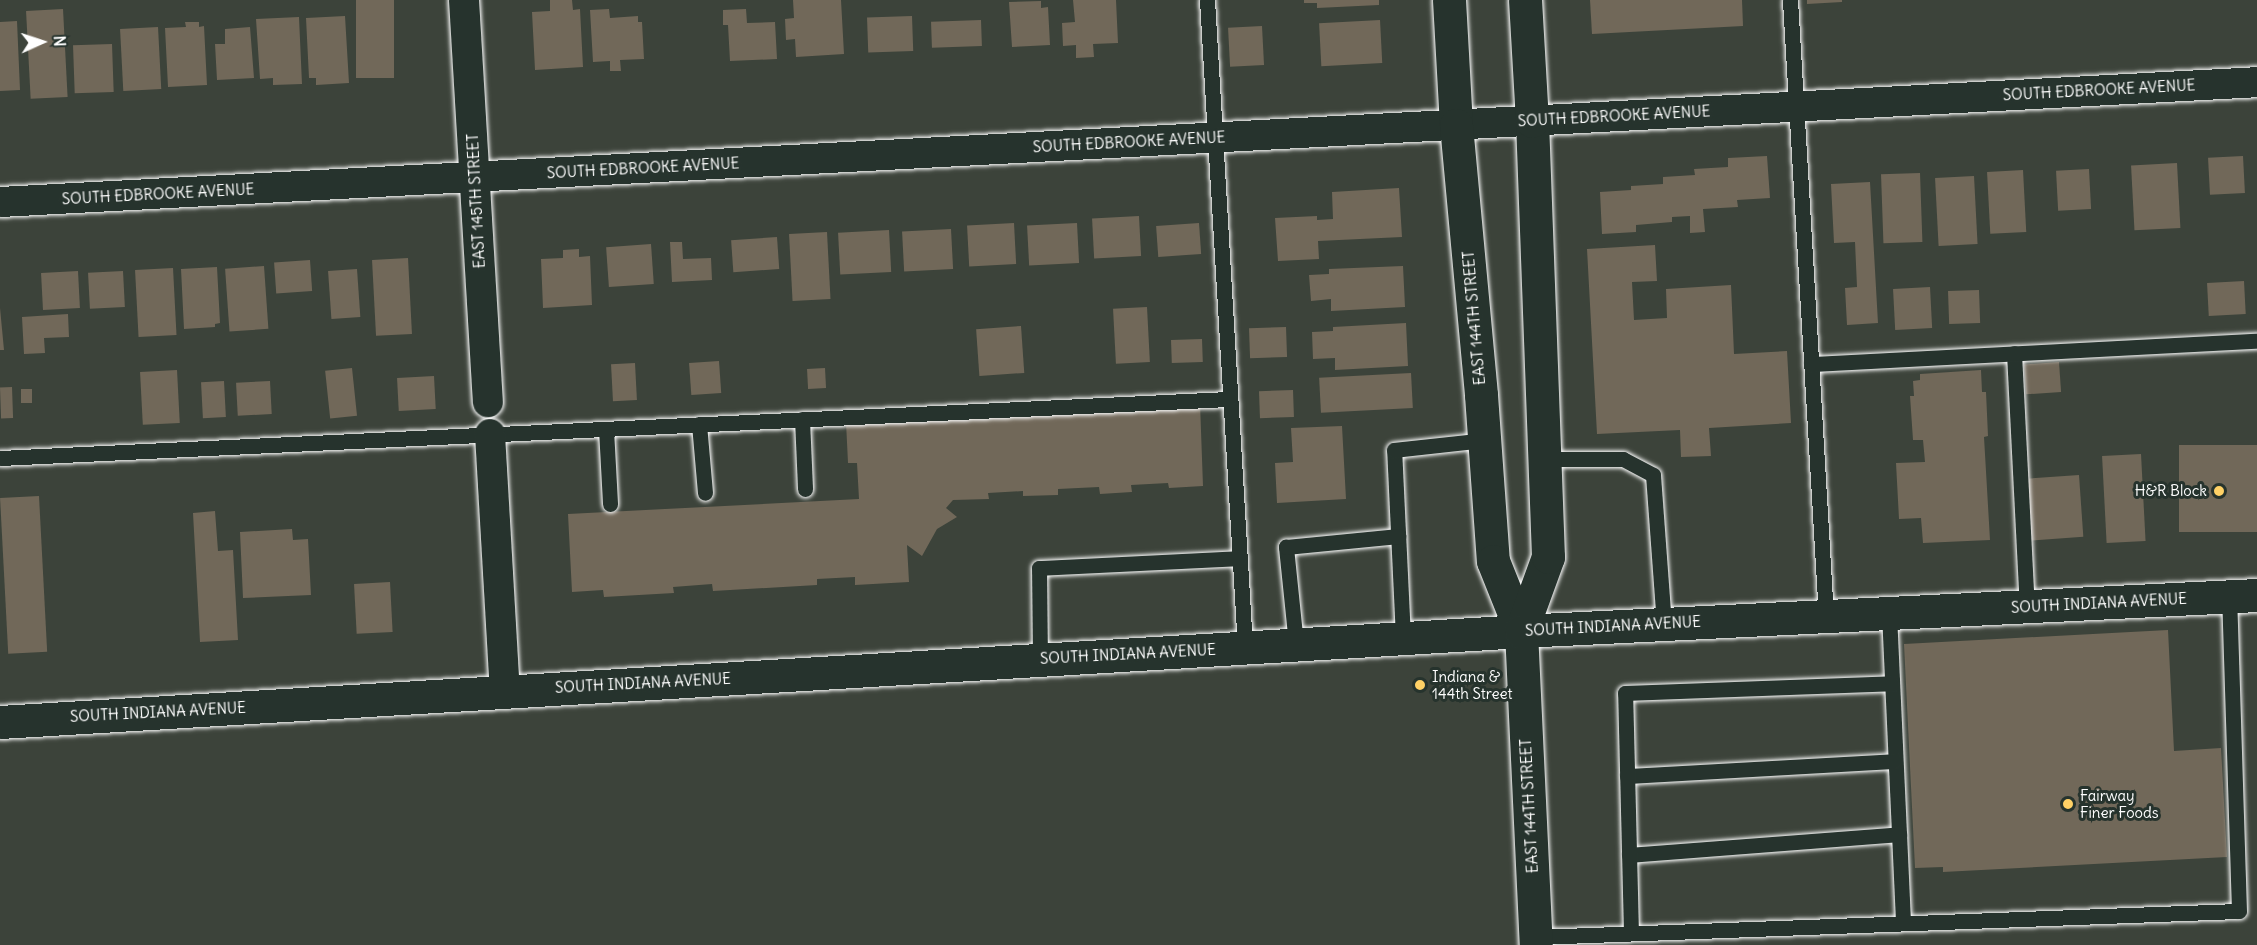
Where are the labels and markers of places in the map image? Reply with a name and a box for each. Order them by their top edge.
place label: H&R Block [2135,482,2207,500]
marker: H&R Block [2212,484,2226,498]
place label: Indiana & 144th Street [1432,667,1513,702]
marker: Indiana & 144th Street [1413,678,1427,692]
place label: Fairway Finer Foods [2080,786,2159,821]
marker: Fairway Finer Foods [2061,797,2075,811]

